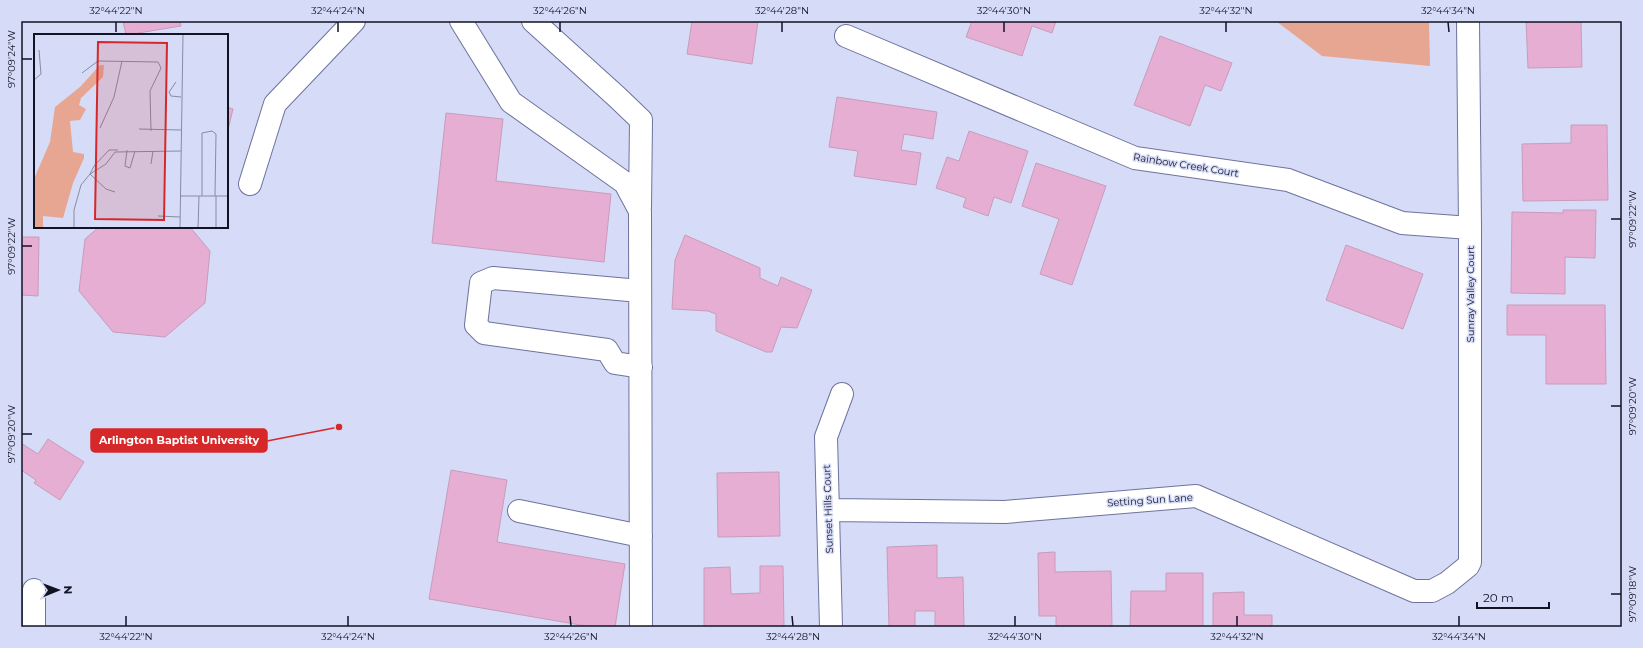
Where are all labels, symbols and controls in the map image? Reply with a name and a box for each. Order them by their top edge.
text: 32°44'22"N [89,4,143,17]
text: 32°44'24"N [311,4,365,17]
text: 32°44'26"N [533,4,587,17]
text: 32°44'28"N [755,4,809,17]
text: 32°44'30"N [977,4,1031,17]
text: 32°44'32"N [1199,4,1253,17]
text: 32°44'34"N [1421,4,1475,17]
text: 97°09'24"W [5,30,18,88]
inset map [34,34,228,228]
street label: Rainbow Creek Court [1132,150,1240,180]
text: 97°09'22"W [1626,190,1639,248]
text: 97°09'22"W [5,217,18,275]
street label: Sunray Valley Court [1464,246,1477,342]
text: 97°09'20"W [1626,377,1639,435]
text: 97°09'20"W [5,405,18,463]
callout: Arlington Baptist University [91,429,267,452]
text: Arlington Baptist University [98,433,259,447]
street label: Sunset Hills Court [820,464,836,554]
street label: Setting Sun Lane [1107,491,1193,509]
text: 97°09'18"W [1626,566,1639,622]
north arrow [38,570,78,610]
scale bar [1477,584,1549,610]
text: N [61,585,75,594]
text: 20 m [1483,590,1514,605]
text: 32°44'22"N [99,630,153,643]
text: 32°44'24"N [321,630,375,643]
text: 32°44'26"N [544,630,598,643]
text: 32°44'28"N [766,630,820,643]
text: 32°44'30"N [988,630,1042,643]
text: 32°44'32"N [1210,630,1264,643]
text: 32°44'34"N [1432,630,1486,643]

